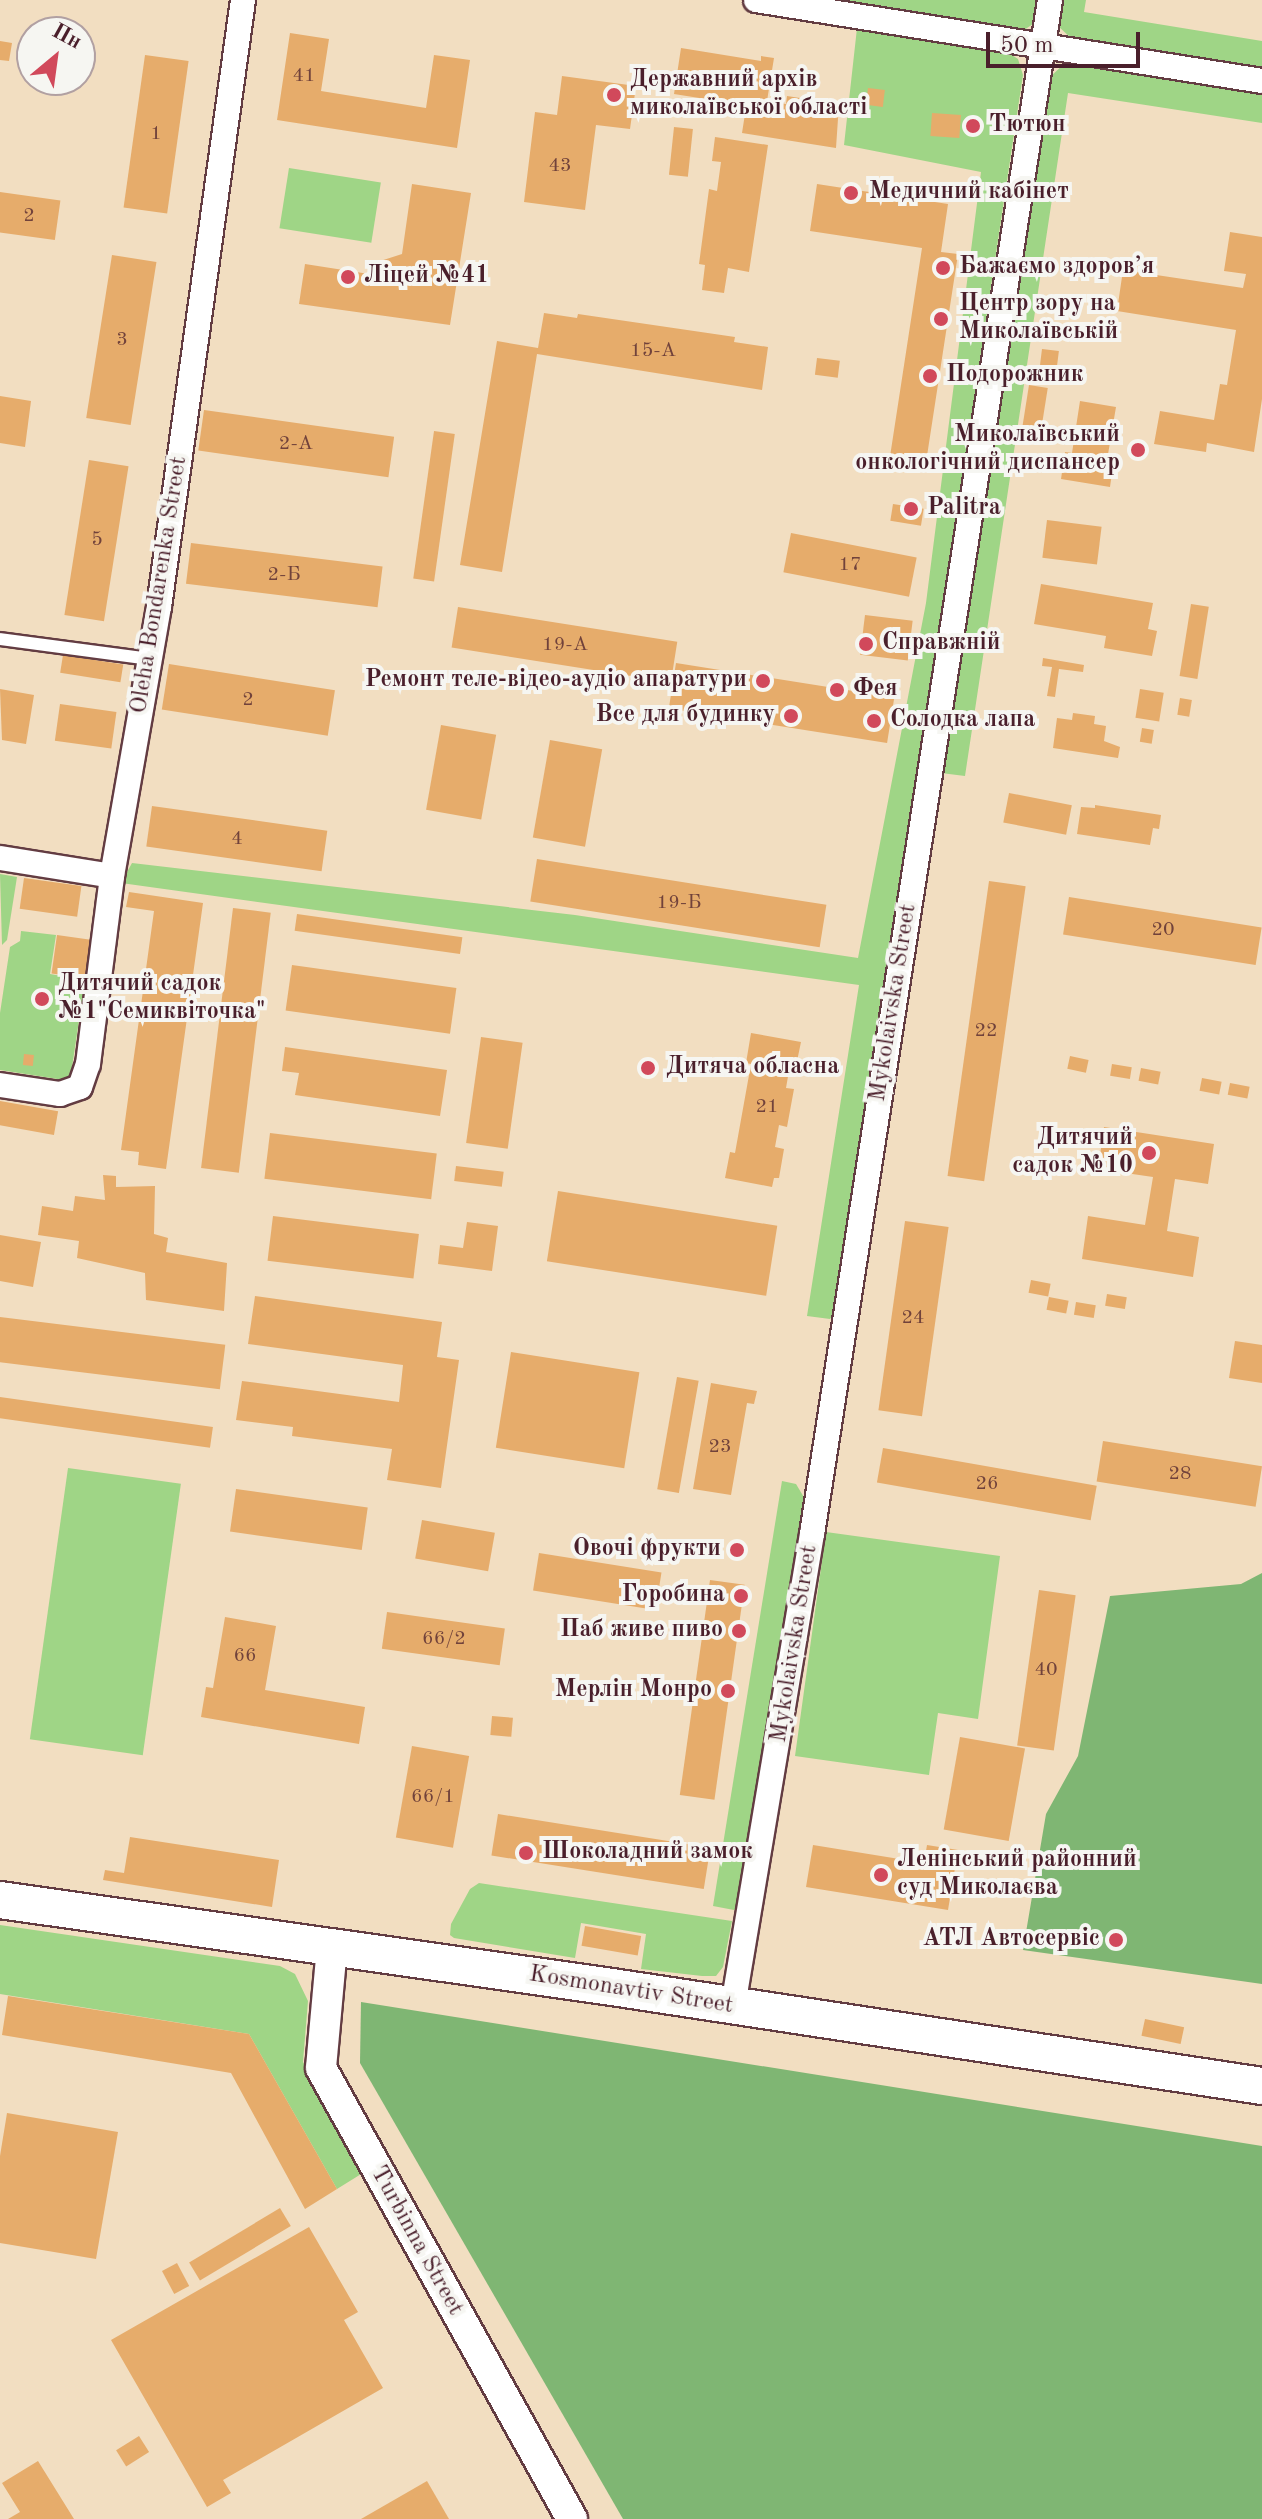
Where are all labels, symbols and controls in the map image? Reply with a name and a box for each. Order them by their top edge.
north arrow [16,16,96,96]
scale bar [990,16,1144,66]
text: Пн [48,20,85,54]
text: 50 m [1000,34,1054,58]
house number: 41 [292,64,316,88]
place label: Державний архів миколаївської області [630,67,867,123]
marker: Державний архів миколаївської області [605,86,623,104]
place label: Тютюн [989,112,1065,140]
marker: Тютюн [964,117,982,135]
house number: 1 [150,122,162,146]
house number: 43 [548,154,572,178]
place label: Медичний кабінет [869,179,1069,207]
marker: Медичний кабінет [840,182,862,204]
house number: 2 [23,204,35,228]
place label: Бажаємо здоровʼя [959,254,1154,282]
marker: Бажаємо здоровʼя [934,259,952,277]
place label: Ліцей №41 [364,263,489,291]
marker: Ліцей №41 [339,268,357,286]
place label: Центр зору на Миколаївській [959,291,1118,347]
marker: Центр зору на Миколаївській [930,308,952,330]
house number: 3 [116,328,128,352]
house number: 15-А [630,339,676,363]
place label: Подорожник [946,362,1083,390]
marker: Подорожник [921,367,939,385]
place label: Миколаївський онкологічний диспансер [855,422,1120,478]
house number: 2-А [279,432,313,456]
marker: Миколаївський онкологічний диспансер [1127,439,1149,461]
street label: Oleha Bondarenka Street [125,454,195,716]
place label: Palitra [927,495,1001,523]
marker: Palitra [902,500,920,518]
house number: 5 [91,528,103,552]
house number: 17 [838,553,862,577]
house number: 2-Б [267,563,301,587]
place label: Справжній [882,630,1000,658]
house number: 19-А [542,633,588,657]
marker: Справжній [857,635,875,653]
place label: Ремонт теле-відео-аудіо апаратури [365,667,747,695]
marker: Ремонт теле-відео-аудіо апаратури [754,672,772,690]
place label: Фея [853,676,898,704]
marker: Фея [828,681,846,699]
house number: 2 [242,688,254,712]
place label: Все для будинку [596,702,775,730]
marker: Все для будинку [782,707,800,725]
place label: Солодка лапа [890,707,1035,735]
marker: Солодка лапа [865,712,883,730]
house number: 4 [231,827,243,851]
house number: 19-Б [657,891,701,915]
street label: Mykolaivska Street [864,902,924,1104]
house number: 20 [1151,918,1175,942]
place label: Дитячий садок №1"Семиквіточка" [58,971,266,1027]
marker: Дитячий садок №1"Семиквіточка" [33,990,51,1008]
house number: 22 [974,1019,998,1043]
place label: Дитяча обласна [666,1054,839,1082]
marker: Дитяча обласна [637,1057,659,1079]
house number: 21 [755,1095,779,1119]
place label: Дитячий садок №10 [1012,1125,1133,1181]
marker: Дитячий садок №10 [1140,1144,1158,1162]
house number: 24 [901,1306,925,1330]
house number: 23 [708,1435,732,1459]
house number: 28 [1168,1462,1192,1486]
house number: 26 [975,1472,999,1496]
place label: Овочі фрукти [573,1536,721,1564]
marker: Овочі фрукти [728,1541,746,1559]
street label: Mykolaivska Street [765,1543,825,1745]
place label: Горобина [622,1582,725,1610]
marker: Горобина [732,1587,750,1605]
place label: Паб живе пиво [560,1617,723,1645]
marker: Паб живе пиво [730,1622,748,1640]
house number: 66/2 [422,1627,466,1651]
house number: 66 [233,1644,257,1668]
house number: 40 [1034,1658,1058,1682]
place label: Мерлін Монро [555,1677,712,1705]
marker: Мерлін Монро [719,1682,737,1700]
house number: 66/1 [411,1785,455,1809]
place label: Шоколадний замок [542,1839,753,1867]
marker: Шоколадний замок [517,1844,535,1862]
place label: Ленінський районний суд Миколаєва [897,1847,1137,1903]
marker: Ленінський районний суд Миколаєва [872,1866,890,1884]
place label: АТЛ Автосервіс [923,1926,1100,1954]
marker: АТЛ Автосервіс [1107,1931,1125,1949]
street label: Kosmonavtiv Street [527,1961,735,2021]
street label: Turbinna Street [363,2161,469,2321]

